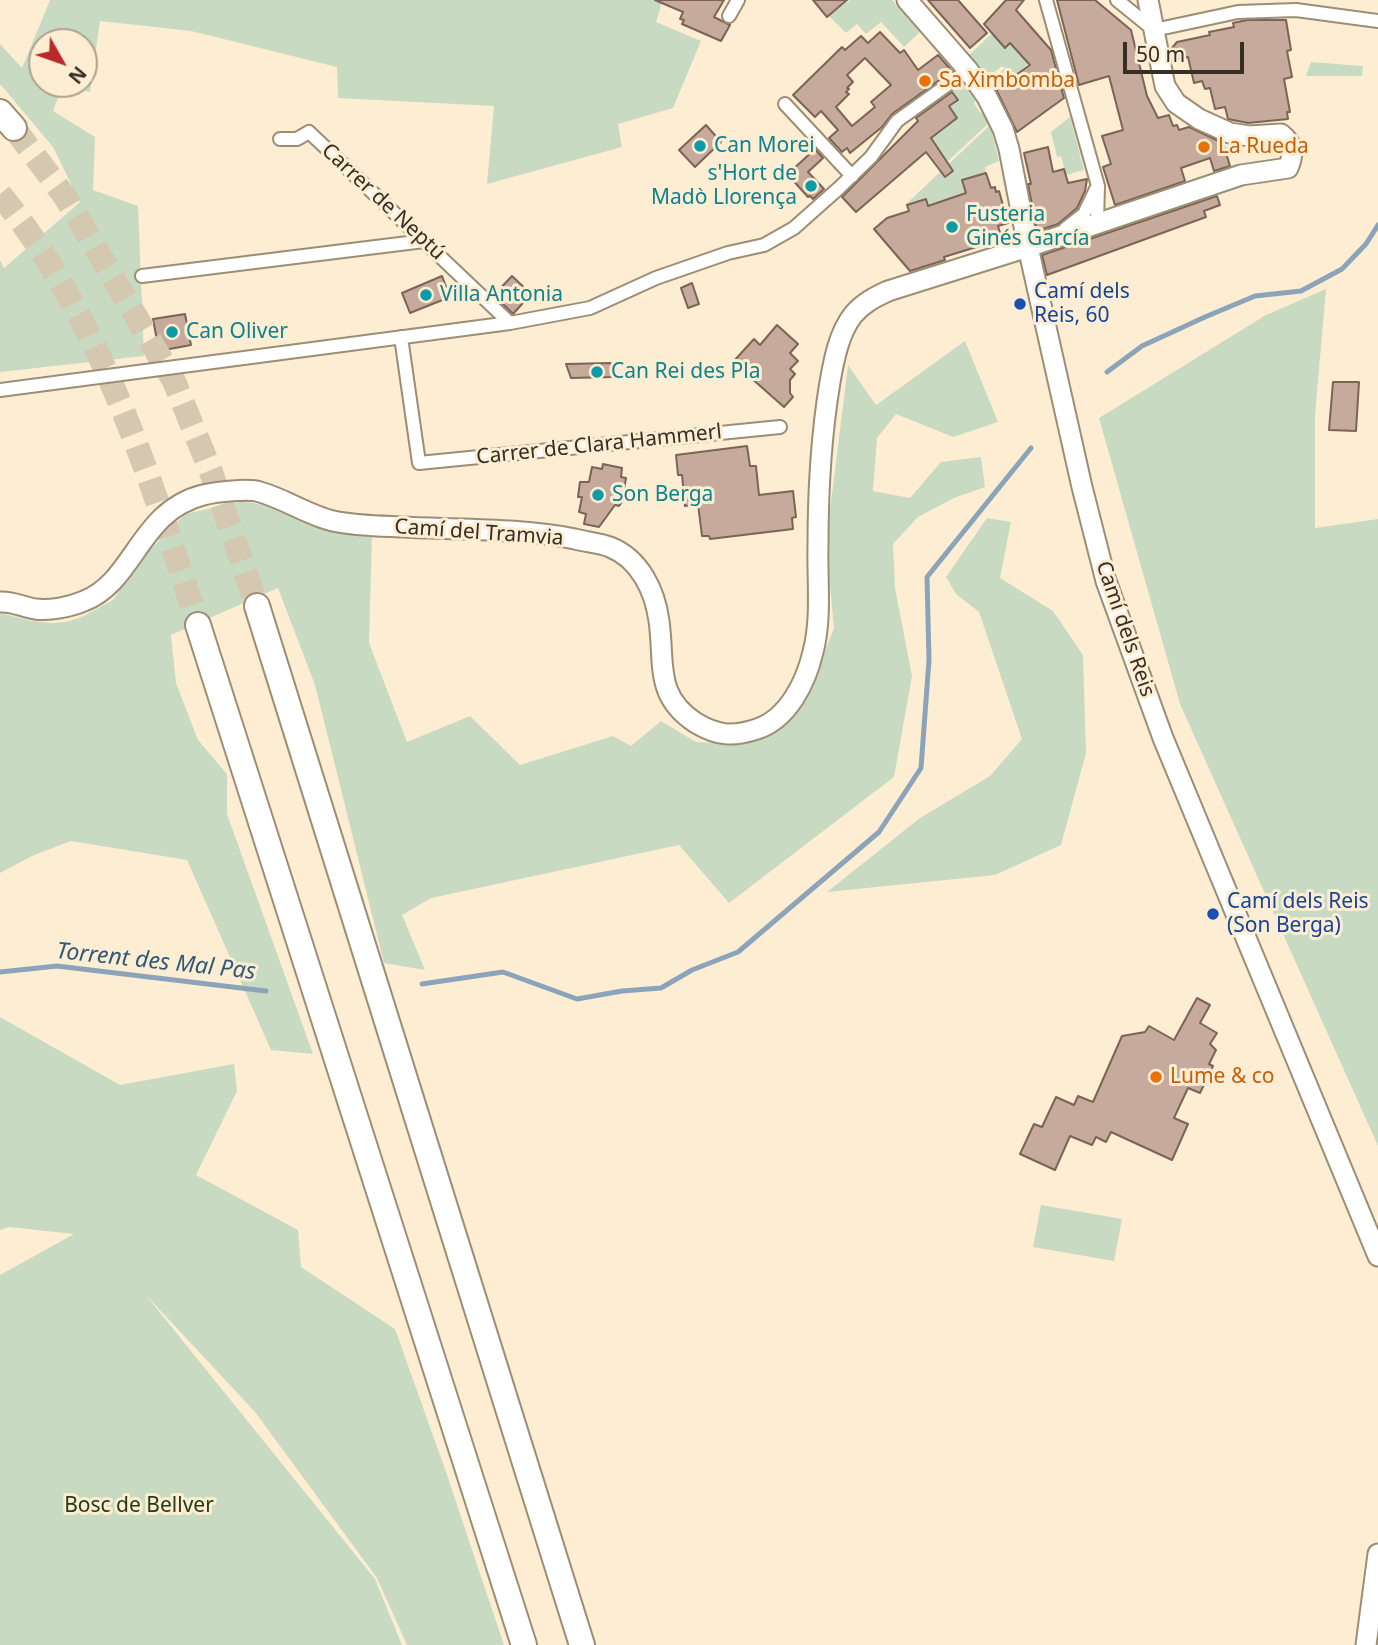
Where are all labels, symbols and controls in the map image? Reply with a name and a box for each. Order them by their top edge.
north arrow [28,28,98,98]
scale bar [1126,28,1247,72]
text: 50 m [1136,40,1185,68]
text: N [63,61,92,89]
place label: Sa Ximbomba [939,68,1075,94]
marker: Sa Ximbomba [917,73,933,89]
place label: Can Morei [714,133,815,159]
place label: La Rueda [1218,134,1309,160]
street label: Carrer de Neptú [316,138,450,266]
marker: Can Morei [692,138,708,154]
marker: La Rueda [1196,139,1212,155]
place label: s'Hort de Madò Llorença [651,161,797,211]
marker: s'Hort de Madò Llorença [803,178,819,194]
place label: Fusteria Ginés García [966,202,1090,252]
marker: Fusteria Ginés García [944,219,960,235]
place label: Camí dels Reis, 60 [1034,279,1130,329]
place label: Villa Antonia [440,282,563,308]
marker: Villa Antonia [418,287,434,303]
marker: Camí dels Reis, 60 [1012,296,1028,312]
place label: Can Oliver [186,319,288,345]
marker: Can Oliver [164,324,180,340]
place label: Can Rei des Pla [611,359,760,385]
marker: Can Rei des Pla [589,364,605,380]
street label: Carrer de Clara Hammerl [475,420,723,470]
place label: Son Berga [612,482,713,508]
marker: Son Berga [590,487,606,503]
street label: Camí del Tramvia [394,515,564,551]
street label: Camí dels Reis [1090,558,1160,700]
place label: Camí dels Reis (Son Berga) [1227,889,1369,939]
marker: Camí dels Reis (Son Berga) [1205,906,1221,922]
water label: Torrent des Mal Pas [55,938,257,986]
place label: Lume & co [1170,1064,1275,1090]
marker: Lume & co [1148,1069,1164,1085]
park label: Bosc de Bellver [64,1493,214,1519]

